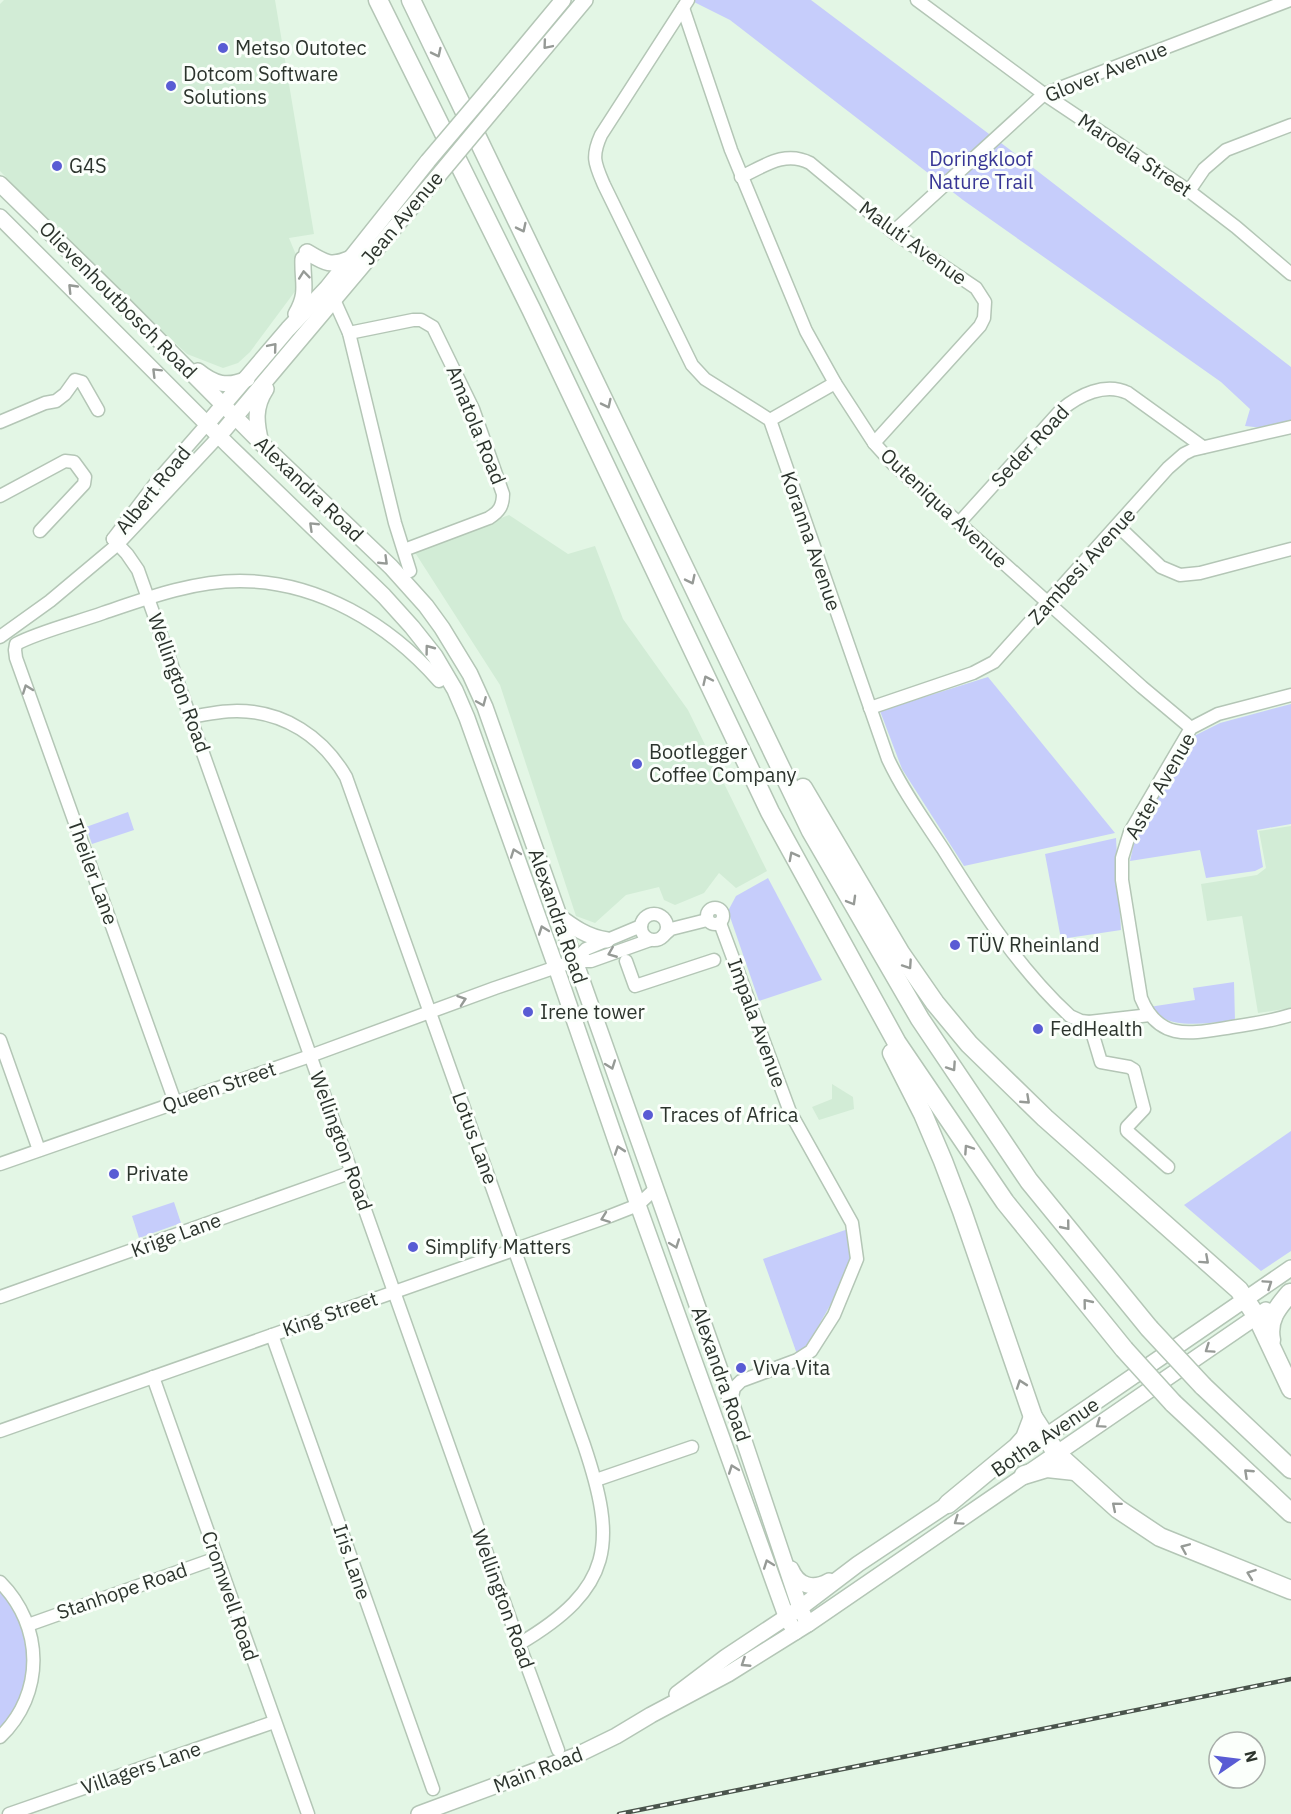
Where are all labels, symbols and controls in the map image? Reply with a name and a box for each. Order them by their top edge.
place label: Metso Outotec [235,34,367,61]
street label: Glover Avenue [1041,35,1171,108]
one-way arrow [544,38,555,49]
marker: Metso Outotec [216,41,230,55]
one-way arrow [430,46,442,57]
place label: Dotcom Software Solutions [183,60,338,110]
marker: Dotcom Software Solutions [164,79,178,93]
street label: Maroela Street [1073,106,1198,203]
park label: Doringkloof Nature Trail [928,145,1034,195]
place label: G4S [69,152,107,179]
marker: G4S [50,159,64,173]
street label: Jean Avenue [354,165,449,270]
street label: Maluti Avenue [854,194,973,291]
street label: Olievenhoutbosch Road [33,215,203,385]
one-way arrow [515,222,526,233]
one-way arrow [298,271,311,280]
one-way arrow [69,285,80,296]
one-way arrow [266,343,277,354]
street label: Amatola Road [440,361,513,488]
one-way arrow [152,369,163,380]
one-way arrow [599,397,611,408]
street label: Seder Road [985,399,1075,493]
street label: Alexandra Road [249,430,370,547]
street label: Albert Road [109,440,196,539]
street label: Outeniqua Avenue [875,442,1014,574]
street label: Koranna Avenue [775,467,848,614]
street label: Zambesi Avenue [1022,501,1141,630]
one-way arrow [310,522,320,533]
one-way arrow [378,554,388,565]
one-way arrow [684,573,696,584]
street label: Wellington Road [142,609,217,756]
one-way arrow [425,644,436,655]
one-way arrow [703,676,715,687]
one-way arrow [22,684,35,695]
one-way arrow [475,696,487,707]
street label: Aster Avenue [1118,727,1201,844]
place label: Bootlegger Coffee Company [649,738,797,788]
marker: Bootlegger Coffee Company [630,757,644,771]
street label: Theiler Lane [62,815,125,928]
street label: Alexandra Road [523,845,594,987]
one-way arrow [510,848,523,859]
one-way arrow [789,851,800,862]
one-way arrow [844,894,856,905]
one-way arrow [537,925,550,936]
place label: TÜV Rheinland [967,931,1099,958]
marker: TÜV Rheinland [948,938,962,952]
one-way arrow [607,946,618,958]
street label: Impala Avenue [722,955,793,1091]
one-way arrow [901,959,912,970]
one-way arrow [456,994,467,1007]
place label: Irene tower [540,998,645,1025]
marker: Irene tower [521,1005,535,1019]
place label: FedHealth [1050,1015,1143,1042]
marker: FedHealth [1031,1022,1045,1036]
street label: Queen Street [158,1054,279,1119]
one-way arrow [603,1059,616,1070]
one-way arrow [945,1061,956,1072]
street label: Wellington Road [304,1067,379,1214]
street label: Lotus Lane [446,1088,505,1188]
one-way arrow [1018,1093,1029,1104]
place label: Traces of Africa [660,1101,799,1128]
marker: Traces of Africa [641,1108,655,1122]
one-way arrow [964,1144,975,1155]
one-way arrow [613,1145,626,1156]
place label: Private [126,1160,189,1187]
marker: Private [107,1167,121,1181]
street label: Krige Lane [127,1206,225,1263]
one-way arrow [600,1210,611,1223]
one-way arrow [1058,1219,1069,1230]
place label: Simplify Matters [425,1233,571,1260]
one-way arrow [668,1239,681,1249]
marker: Simplify Matters [406,1240,420,1254]
one-way arrow [1199,1253,1209,1264]
one-way arrow [1262,1280,1273,1291]
street label: King Street [279,1285,381,1342]
one-way arrow [1083,1299,1094,1310]
street label: Alexandra Road [686,1303,757,1445]
one-way arrow [1204,1342,1215,1353]
place label: Viva Vita [753,1354,830,1381]
marker: Viva Vita [734,1361,748,1375]
one-way arrow [1016,1379,1029,1390]
street label: Botha Avenue [985,1390,1104,1483]
one-way arrow [1095,1417,1106,1428]
one-way arrow [728,1465,741,1475]
one-way arrow [1245,1469,1256,1480]
one-way arrow [1112,1503,1123,1514]
one-way arrow [953,1514,964,1525]
street label: Iris Lane [327,1521,378,1603]
street label: Wellington Road [466,1525,541,1672]
street label: Cromwell Road [196,1527,265,1665]
one-way arrow [1180,1543,1191,1555]
street label: Stanhope Road [53,1556,191,1626]
one-way arrow [762,1559,775,1570]
one-way arrow [1246,1568,1257,1581]
one-way arrow [741,1656,752,1667]
north arrow [1207,1730,1267,1790]
street label: Villagers Lane [77,1734,204,1801]
street label: Main Road [489,1740,587,1799]
text: N [1240,1748,1263,1764]

